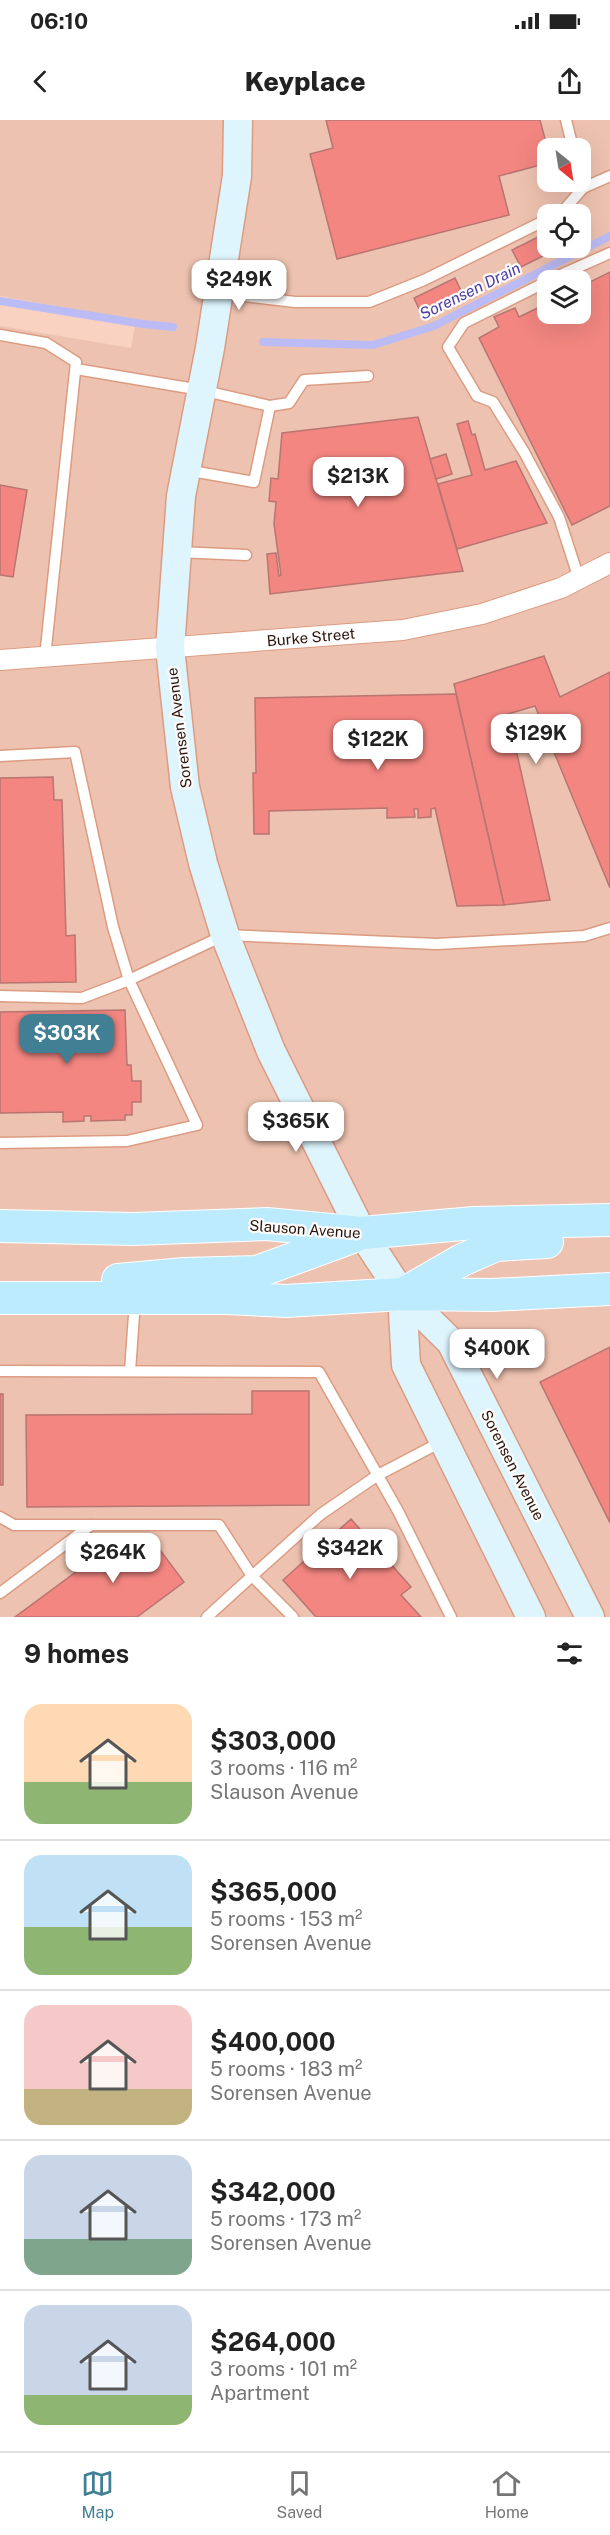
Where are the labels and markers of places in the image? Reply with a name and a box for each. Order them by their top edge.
pin: $249K [197,260,281,311]
pin: $213K [316,457,400,508]
pin: $129K [494,714,578,765]
pin: $122K [336,720,420,771]
pin: $303K [25,1014,109,1065]
pin: $365K [254,1102,338,1153]
pin: $400K [455,1329,539,1380]
pin: $342K [308,1529,392,1580]
pin: $264K [71,1533,155,1584]

